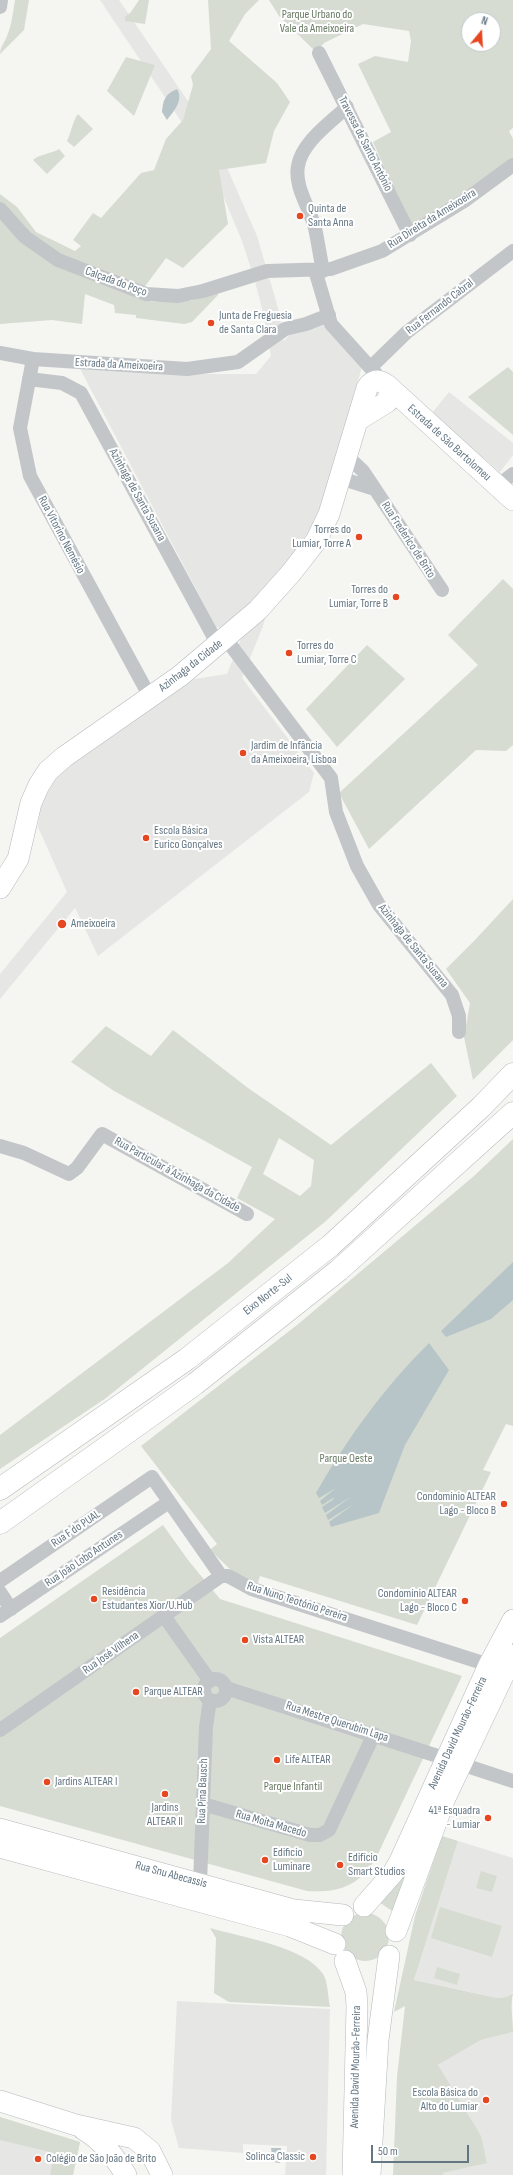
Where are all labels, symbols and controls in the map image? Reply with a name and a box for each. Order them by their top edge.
park label: Parque Urbano do Vale da Ameixoeira [280,8,354,36]
north arrow [461,12,501,52]
text: N [480,14,489,28]
street label: Travessa de Santo António [335,94,395,194]
street label: Rua Direita da Ameixoeira [385,186,479,252]
place label: Quinta de Santa Anna [308,202,353,230]
marker: Quinta de Santa Anna [295,211,305,221]
street label: Calçada do Poço [83,264,149,300]
street label: Rua Fernando Cabral [403,276,477,338]
place label: Junta de Freguesia de Santa Clara [219,309,292,337]
marker: Junta de Freguesia de Santa Clara [206,318,216,328]
street label: Estrada da Ameixoeira [75,356,163,374]
street label: Estrada de São Bartolomeu [404,402,494,484]
street label: Azinhaga de Santa Susana [106,446,168,544]
street label: Rua Vitorino Nemésio [34,494,88,576]
street label: Rua Frederico de Brito [378,499,438,581]
place label: Torres do Lumiar, Torre A [292,523,351,551]
marker: Torres do Lumiar, Torre A [354,532,364,542]
place label: Torres do Lumiar, Torre B [329,583,388,611]
marker: Torres do Lumiar, Torre B [391,592,401,602]
street label: Azinhaga da Cidade [156,637,226,695]
place label: Torres do Lumiar, Torre C [297,639,357,667]
marker: Torres do Lumiar, Torre C [284,648,294,658]
place label: Jardim de Infância da Ameixoeira, Lisboa [251,739,337,767]
marker: Jardim de Infância da Ameixoeira, Lisboa [238,748,248,758]
place label: Escola Básica Eurico Gonçalves [154,824,223,852]
marker: Escola Básica Eurico Gonçalves [141,833,151,843]
street label: Azinhaga de Santa Susana [375,901,451,991]
place label: Ameixoeira [71,917,115,931]
marker: Ameixoeira [56,918,68,930]
street label: Rua Particular à Azinhaga da Cidade [112,1134,242,1216]
street label: Eixo Norte-Sul [241,1271,295,1319]
park label: Parque Oeste [320,1452,372,1466]
place label: Condomínio ALTEAR Lago - Bloco B [417,1490,496,1518]
marker: Condomínio ALTEAR Lago - Bloco B [499,1499,509,1509]
street label: Rua F do PUAL [49,1507,103,1551]
street label: Rua João Lobo Antunes [42,1528,126,1590]
street label: Rua Nuno Teotónio Pereira [245,1579,349,1625]
place label: Residência Estudantes Xior/U.Hub [102,1585,193,1613]
place label: Condomínio ALTEAR Lago - Bloco C [378,1587,457,1615]
marker: Residência Estudantes Xior/U.Hub [89,1594,99,1604]
marker: Condomínio ALTEAR Lago - Bloco C [460,1596,470,1606]
street label: Rua José Vilhena [80,1628,142,1678]
place label: Vista ALTEAR [253,1633,304,1647]
marker: Vista ALTEAR [240,1635,250,1645]
street label: Avenida David Mourão-Ferreira [426,1674,490,1792]
place label: Parque ALTEAR [144,1685,203,1699]
marker: Parque ALTEAR [131,1687,141,1697]
street label: Rua Mestre Querubim Lapa [284,1699,390,1745]
place label: Life ALTEAR [285,1753,331,1767]
marker: Life ALTEAR [272,1755,282,1765]
street label: Rua Pina Bausch [195,1758,211,1824]
place label: Jardins ALTEAR I [55,1775,117,1789]
marker: Jardins ALTEAR I [42,1777,52,1787]
park label: Parque Infantil [264,1780,322,1794]
marker: Jardins ALTEAR II [160,1789,170,1799]
place label: Jardins ALTEAR II [147,1801,183,1829]
place label: 41ª Esquadra - Lumiar [429,1804,480,1832]
street label: Rua Moita Macedo [234,1807,308,1841]
marker: 41ª Esquadra - Lumiar [483,1813,493,1823]
place label: Edificio Luminare [273,1846,310,1874]
place label: Edifício Smart Studios [348,1851,405,1879]
marker: Edificio Luminare [260,1855,270,1865]
street label: Rua Snu Abecassis [134,1859,208,1891]
marker: Edifício Smart Studios [335,1860,345,1870]
street label: Avenida David Mourão-Ferreira [348,2006,364,2128]
place label: Escola Básica do Alto do Lumiar [413,2086,478,2114]
marker: Escola Básica do Alto do Lumiar [481,2095,491,2105]
scale bar [373,2137,471,2163]
text: 50 m [378,2144,398,2159]
place label: Solinca Classic [246,2150,305,2164]
place label: Colégio de São João de Brito [46,2152,156,2166]
marker: Solinca Classic [308,2152,318,2162]
marker: Colégio de São João de Brito [33,2154,43,2164]

